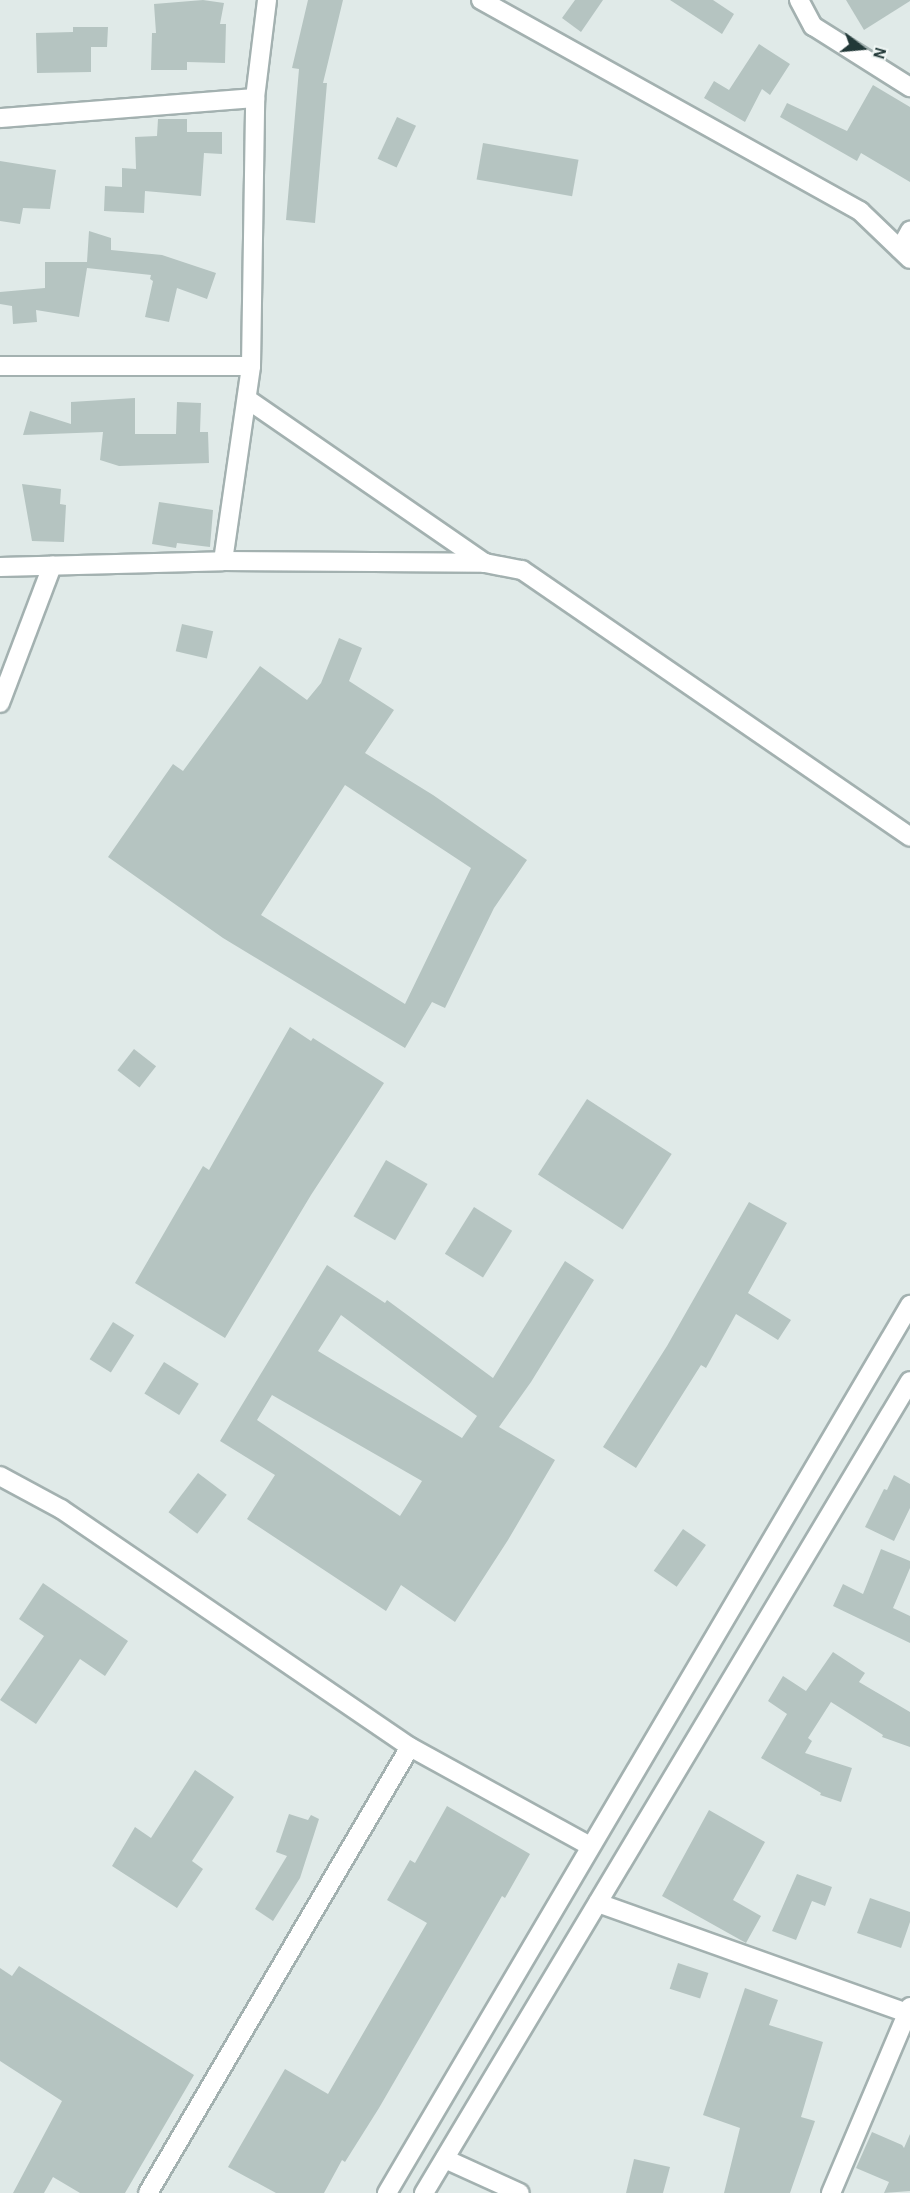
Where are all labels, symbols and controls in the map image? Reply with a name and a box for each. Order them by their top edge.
north arrow [832,18,892,78]
text: N [870,45,889,61]

